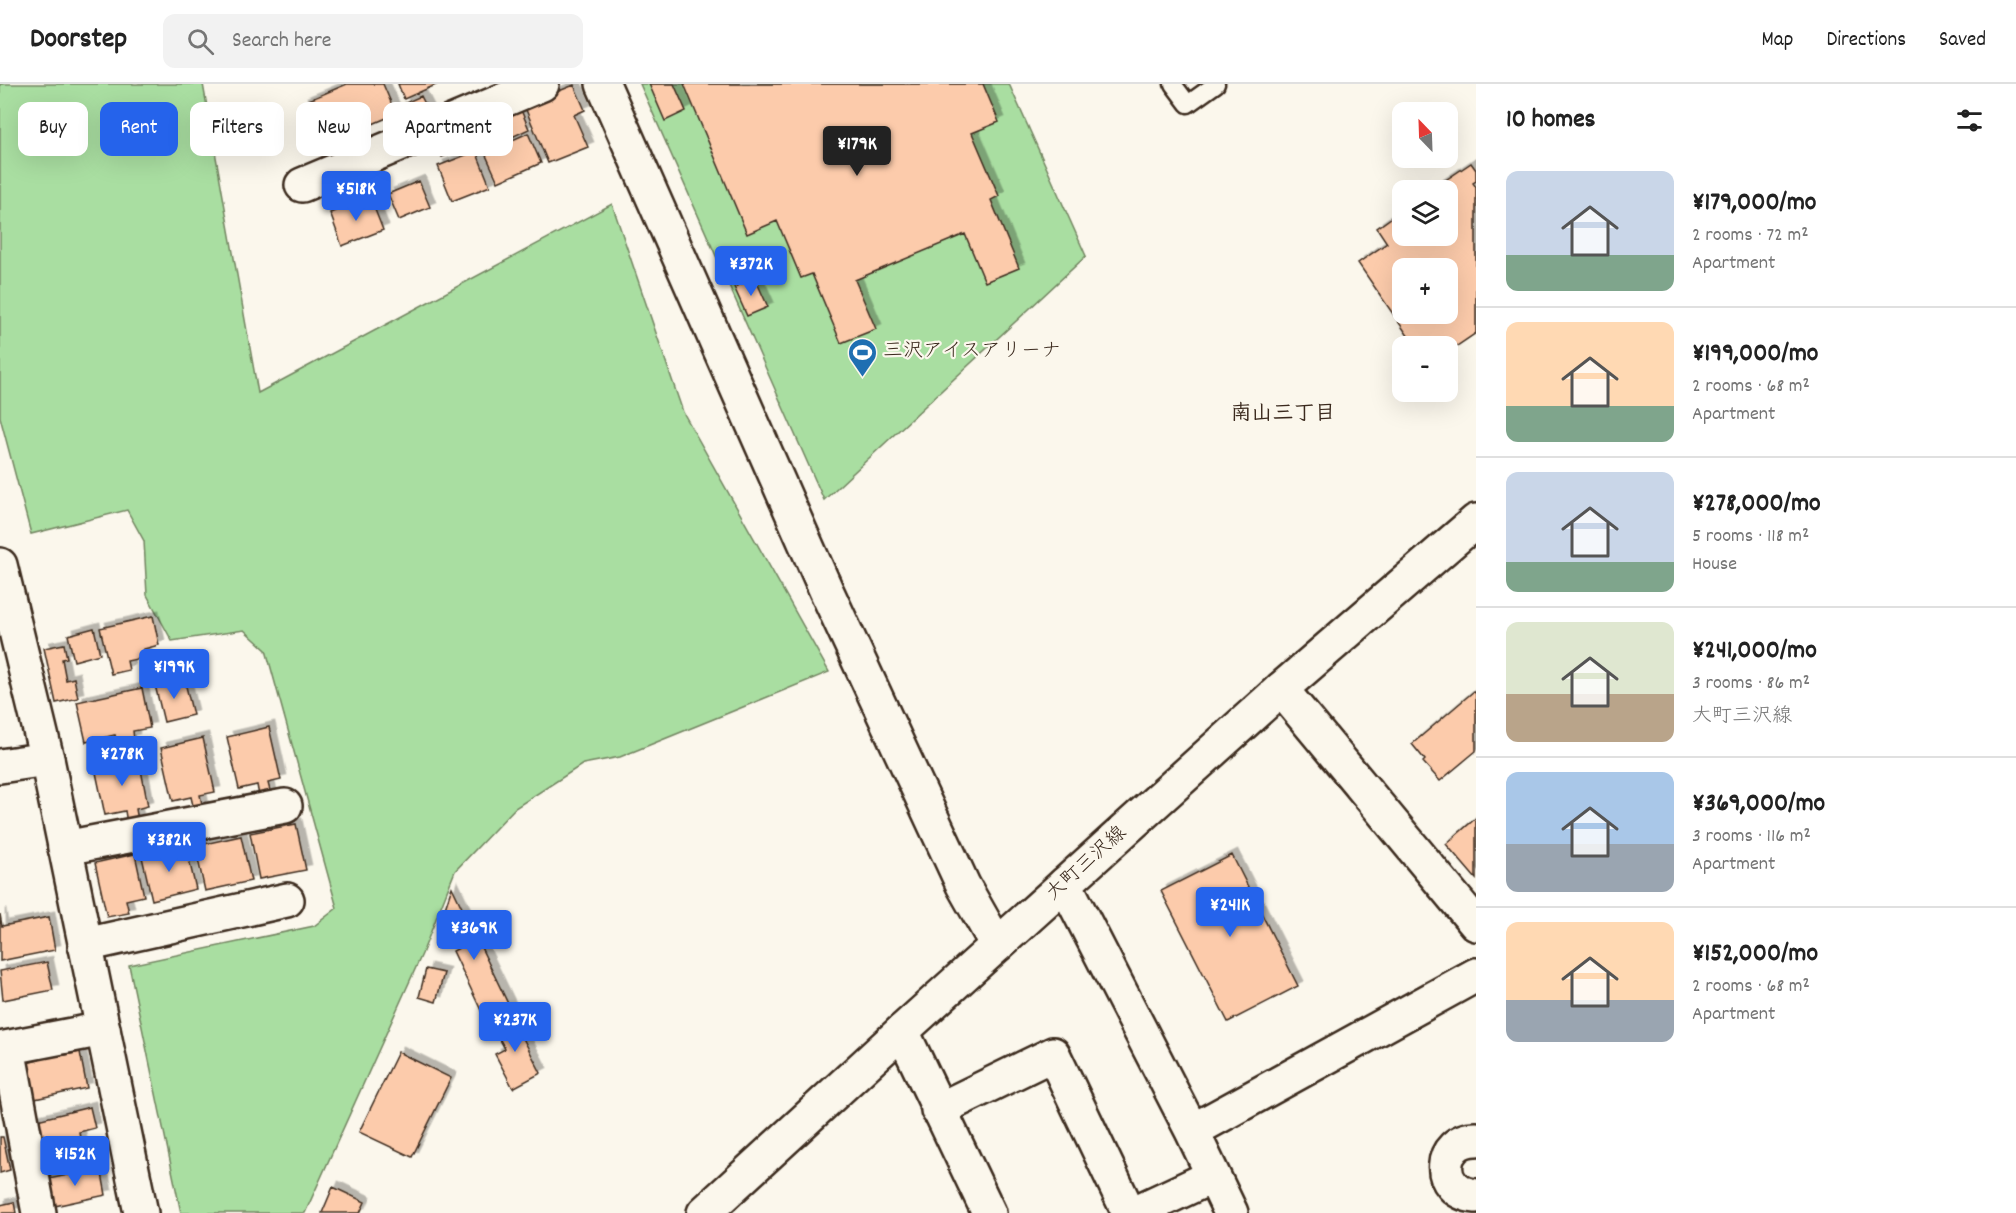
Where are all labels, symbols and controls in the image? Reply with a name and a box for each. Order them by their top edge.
search box [163,14,583,68]
text: Doorstep [30,21,127,61]
icon: search [184,25,217,58]
text: Search here [232,26,332,57]
text: Map [1762,26,1793,56]
text: Directions [1826,26,1906,56]
text: Saved [1939,26,1986,56]
chip: Buy [18,102,88,156]
chip: Rent [100,102,178,156]
chip: Filters [190,102,284,156]
chip: New [296,102,371,156]
chip: Apartment [383,102,513,156]
north arrow [1392,102,1458,168]
map controls [1392,102,1458,402]
text: 10 homes [1506,102,1596,139]
icon: filters [1953,104,1986,137]
pin: ¥179K [815,126,899,177]
text: ¥179K [837,131,877,159]
pin: ¥518K [314,171,398,222]
text: ¥518K [336,176,376,204]
button: layers [1392,180,1458,246]
text: ¥179,000/mo [1692,185,1816,222]
icon: home [1554,195,1626,267]
text: 2 rooms · 72 m² [1692,222,1808,250]
pin: ¥372K [709,246,793,297]
text: Apartment [1692,250,1775,278]
text: ¥372K [729,251,773,279]
button: + [1392,258,1458,324]
sports icon: 三沢アイスアリーナ [846,336,878,378]
button: − [1392,336,1458,402]
text: ¥199,000/mo [1692,336,1818,373]
place label: 三沢アイスアリーナ [883,338,1061,366]
icon: home [1554,346,1626,418]
text: 2 rooms · 68 m² [1692,373,1810,401]
district label: 南山三丁目 [1231,400,1336,430]
text: Apartment [1692,401,1775,429]
text: ¥278,000/mo [1692,486,1821,523]
icon: home [1554,496,1626,568]
text: 5 rooms · 118 m² [1692,523,1809,551]
text: House [1692,551,1737,579]
text: ¥241,000/mo [1692,633,1817,670]
icon: home [1554,646,1626,718]
pin: ¥199K [132,649,216,700]
text: ¥199K [153,654,195,682]
text: 3 rooms · 86 m² [1692,670,1810,698]
text: 大町三沢線 [1692,703,1792,731]
pin: ¥278K [80,736,164,787]
text: ¥278K [100,741,144,769]
text: ¥369,000/mo [1692,786,1825,823]
icon: home [1554,796,1626,868]
street label: 大町三沢線 [1040,820,1134,908]
pin: ¥382K [127,822,211,873]
text: 3 rooms · 116 m² [1692,823,1811,851]
text: ¥382K [147,827,191,855]
text: Apartment [1692,851,1775,879]
pin: ¥241K [1188,887,1272,938]
text: ¥241K [1210,892,1250,920]
pin: ¥369K [432,910,516,961]
text: ¥369K [451,915,497,943]
text: ¥152,000/mo [1692,936,1818,973]
icon: home [1554,946,1626,1018]
text: 2 rooms · 68 m² [1692,973,1810,1001]
text: Apartment [1692,1001,1775,1029]
pin: ¥237K [473,1002,557,1053]
text: ¥237K [493,1007,537,1035]
pin: ¥152K [33,1136,117,1187]
text: ¥152K [54,1141,96,1169]

